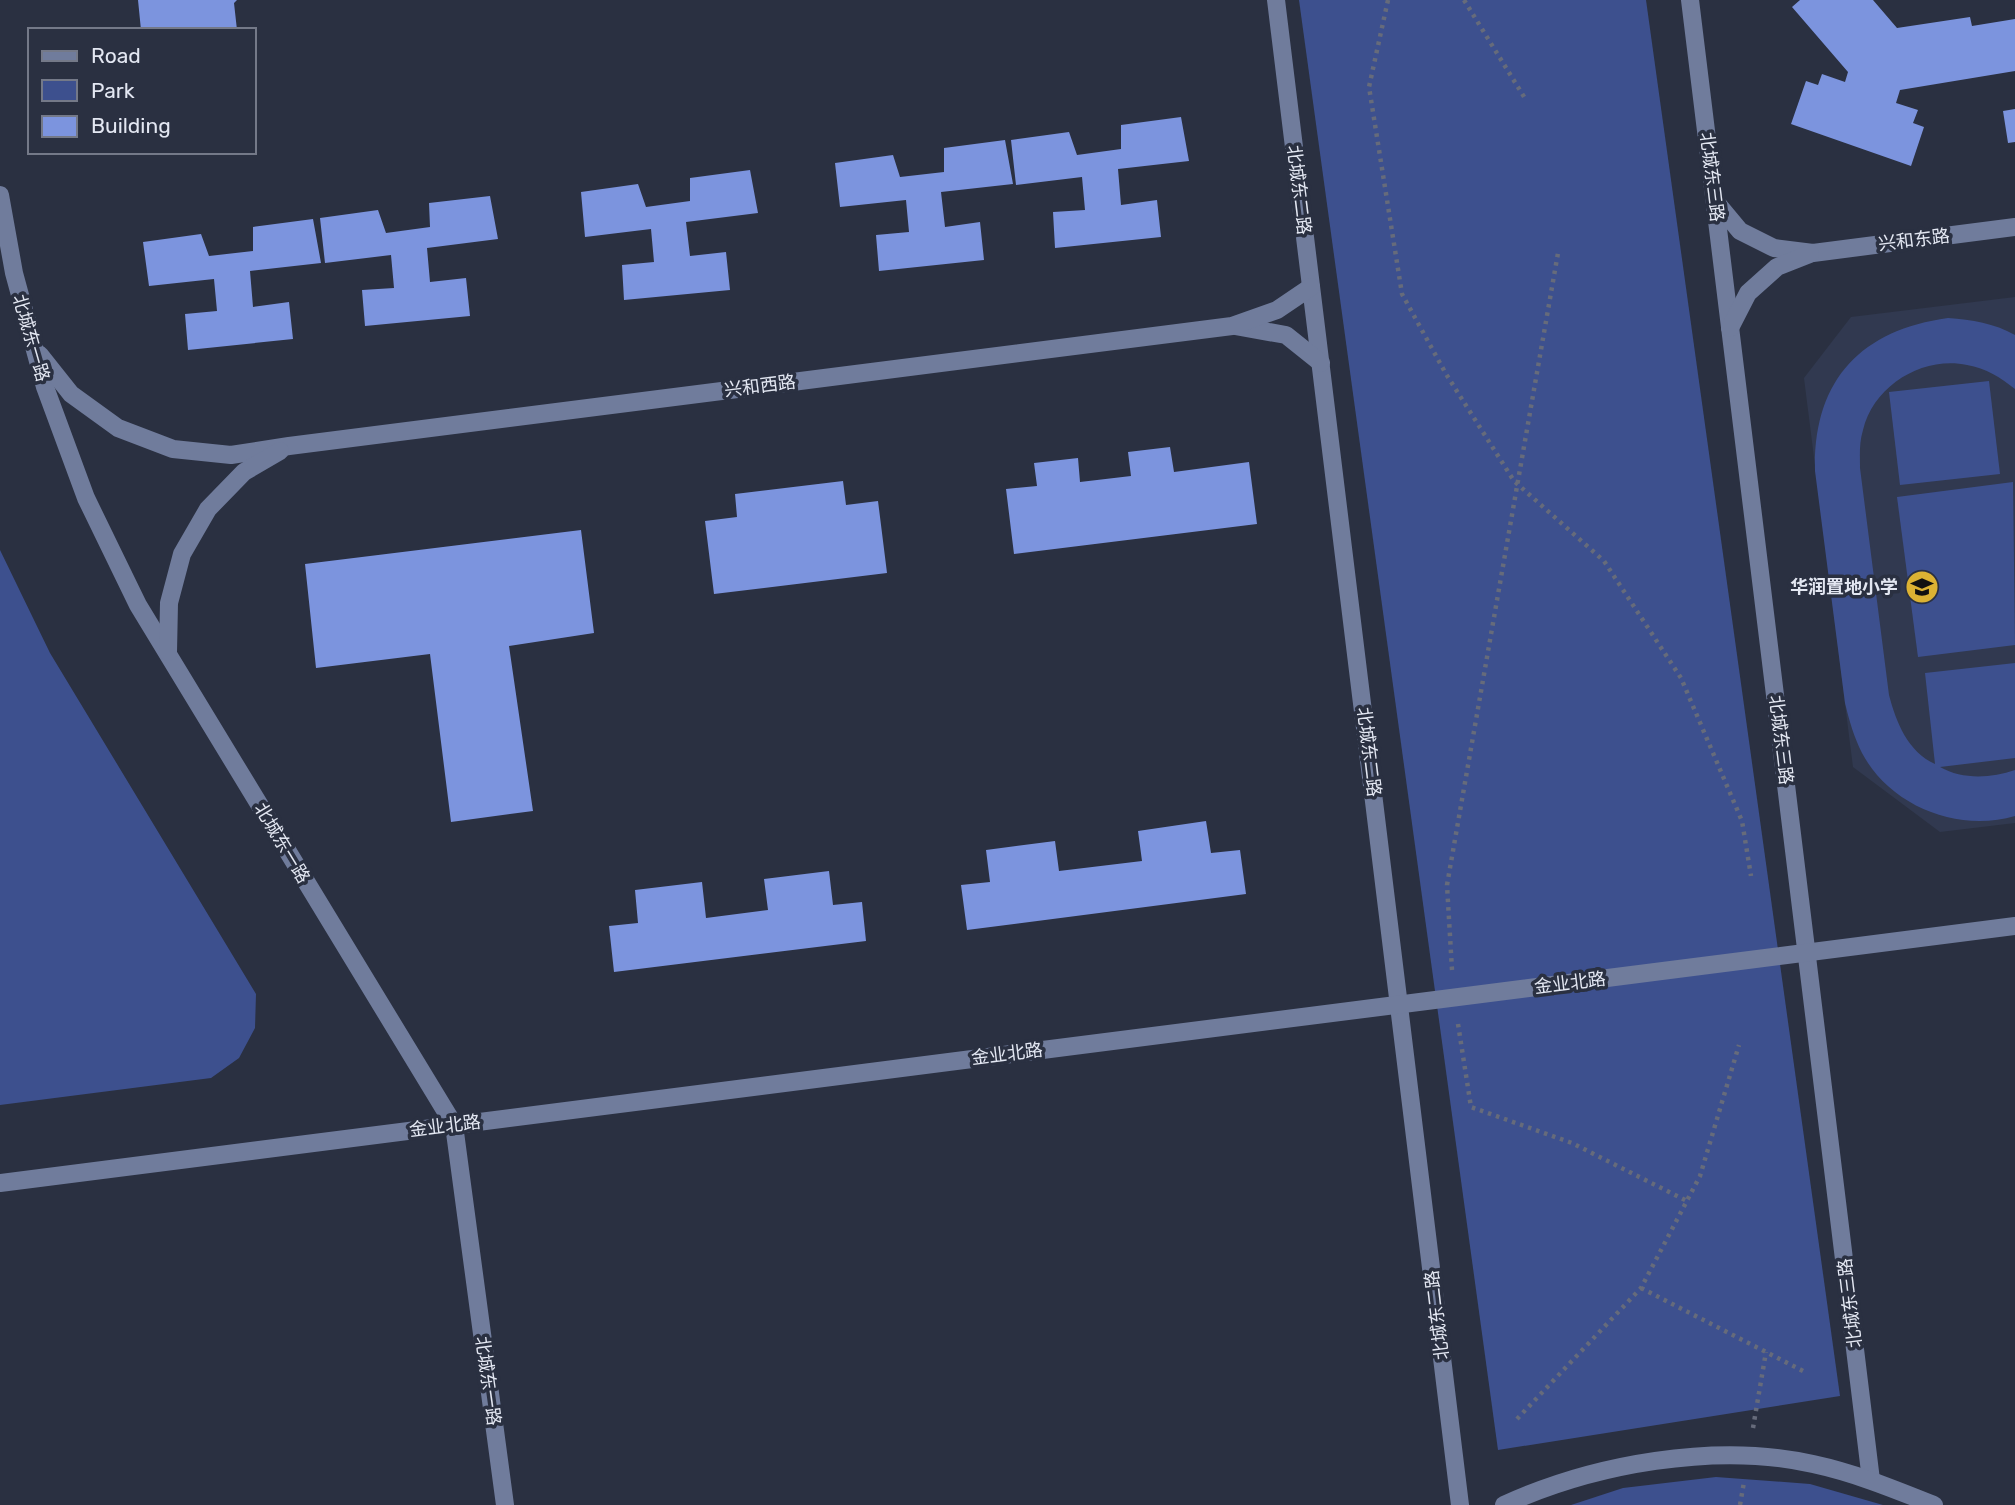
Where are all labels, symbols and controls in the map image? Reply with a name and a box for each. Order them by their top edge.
legend [28,28,256,154]
text: Road [91,43,141,68]
text: Park [91,78,135,103]
text: Building [91,113,171,138]
street label: 北城东三路 [1696,131,1728,223]
street label: 北城东二路 [1283,144,1315,236]
street label: 兴和东路 [1877,225,1951,255]
street label: 北城东一路 [8,292,54,384]
street label: 兴和西路 [723,371,797,401]
school or university icon: 华润置地小学 [1903,568,1941,606]
place label: 华润置地小学 [1790,576,1898,598]
street label: 北城东三路 [1765,694,1797,786]
street label: 北城东二路 [1353,706,1385,798]
street label: 北城东一路 [249,799,315,887]
street label: 金业北路 [1533,968,1607,998]
street label: 金业北路 [970,1039,1044,1069]
street label: 金业北路 [408,1111,482,1141]
street label: 北城东三路 [1834,1257,1866,1349]
street label: 北城东二路 [1421,1269,1453,1361]
street label: 北城东一路 [471,1335,505,1427]

